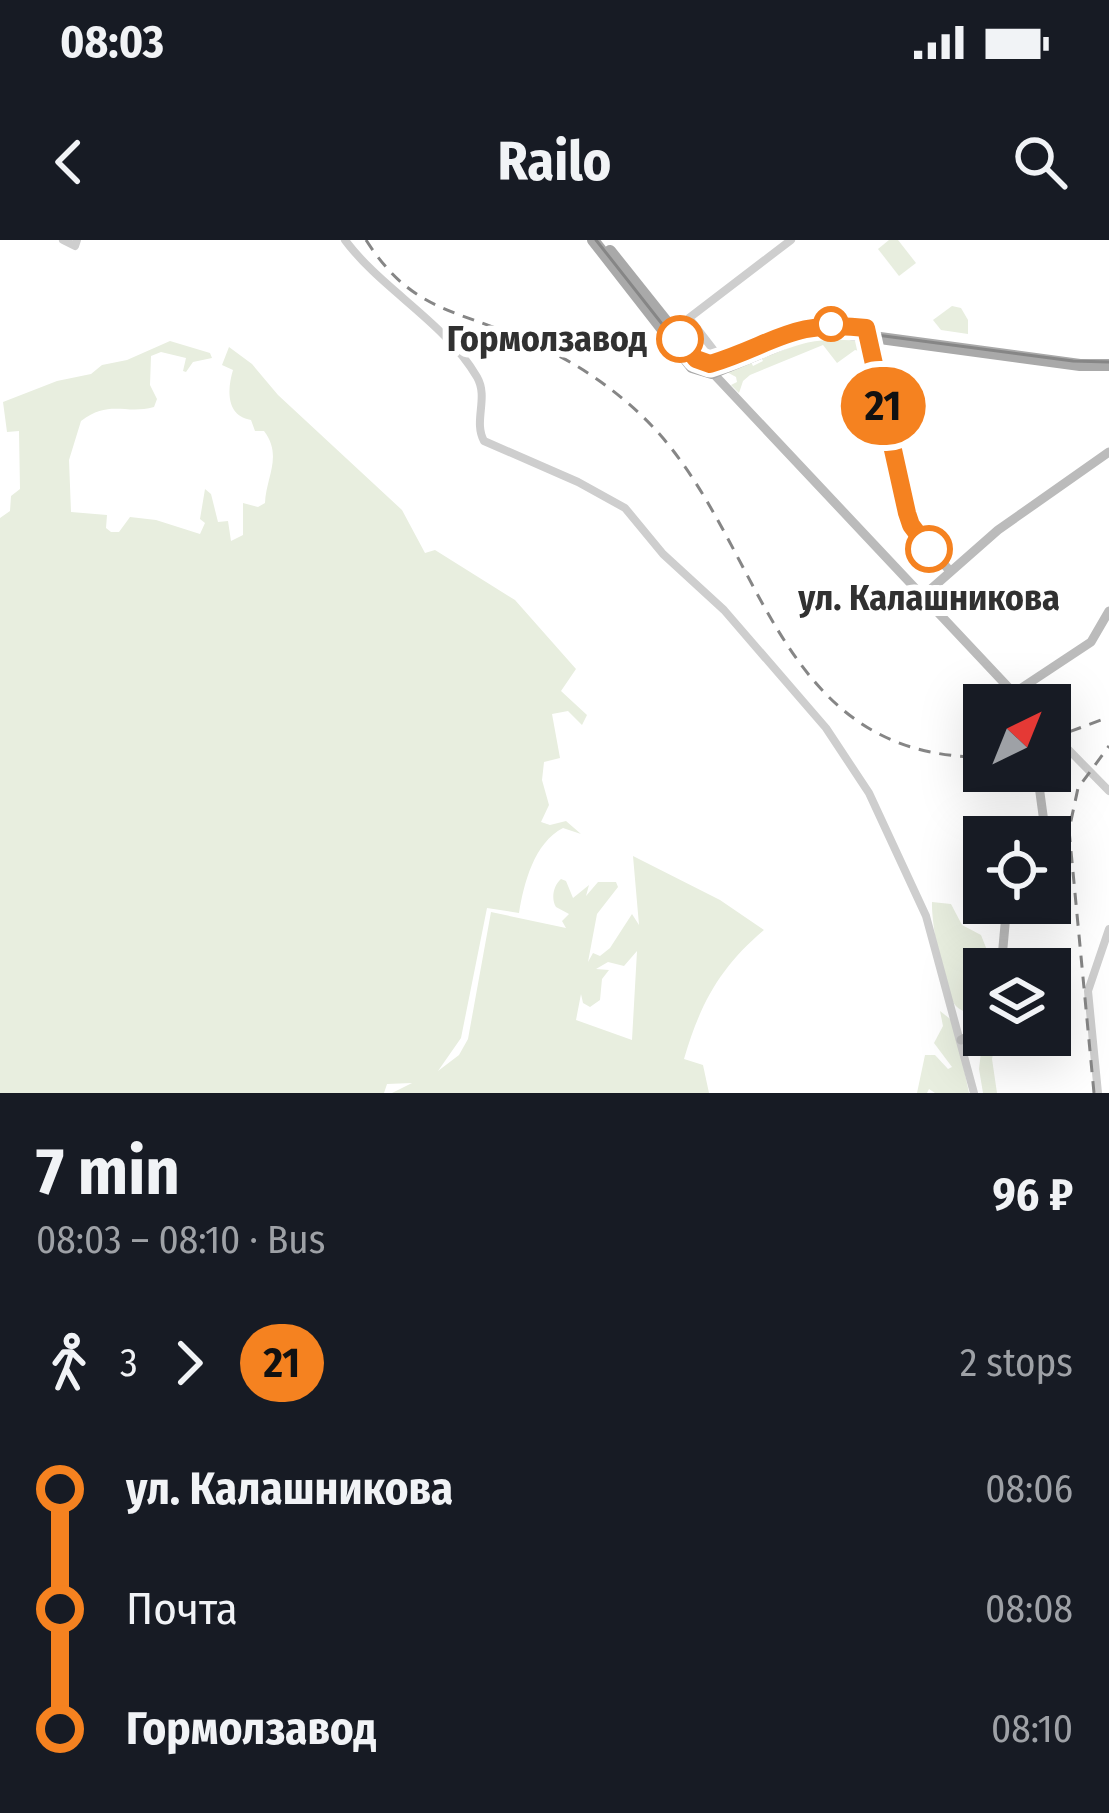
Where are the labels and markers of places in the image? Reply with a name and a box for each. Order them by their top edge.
unlabelled marker [815,308,847,340]
place label: Гормолзавод [447,317,647,361]
marker: Гормолзавод [658,317,702,361]
marker: ул. Калашникова [907,527,951,571]
place label: ул. Калашникова [797,576,1060,620]

